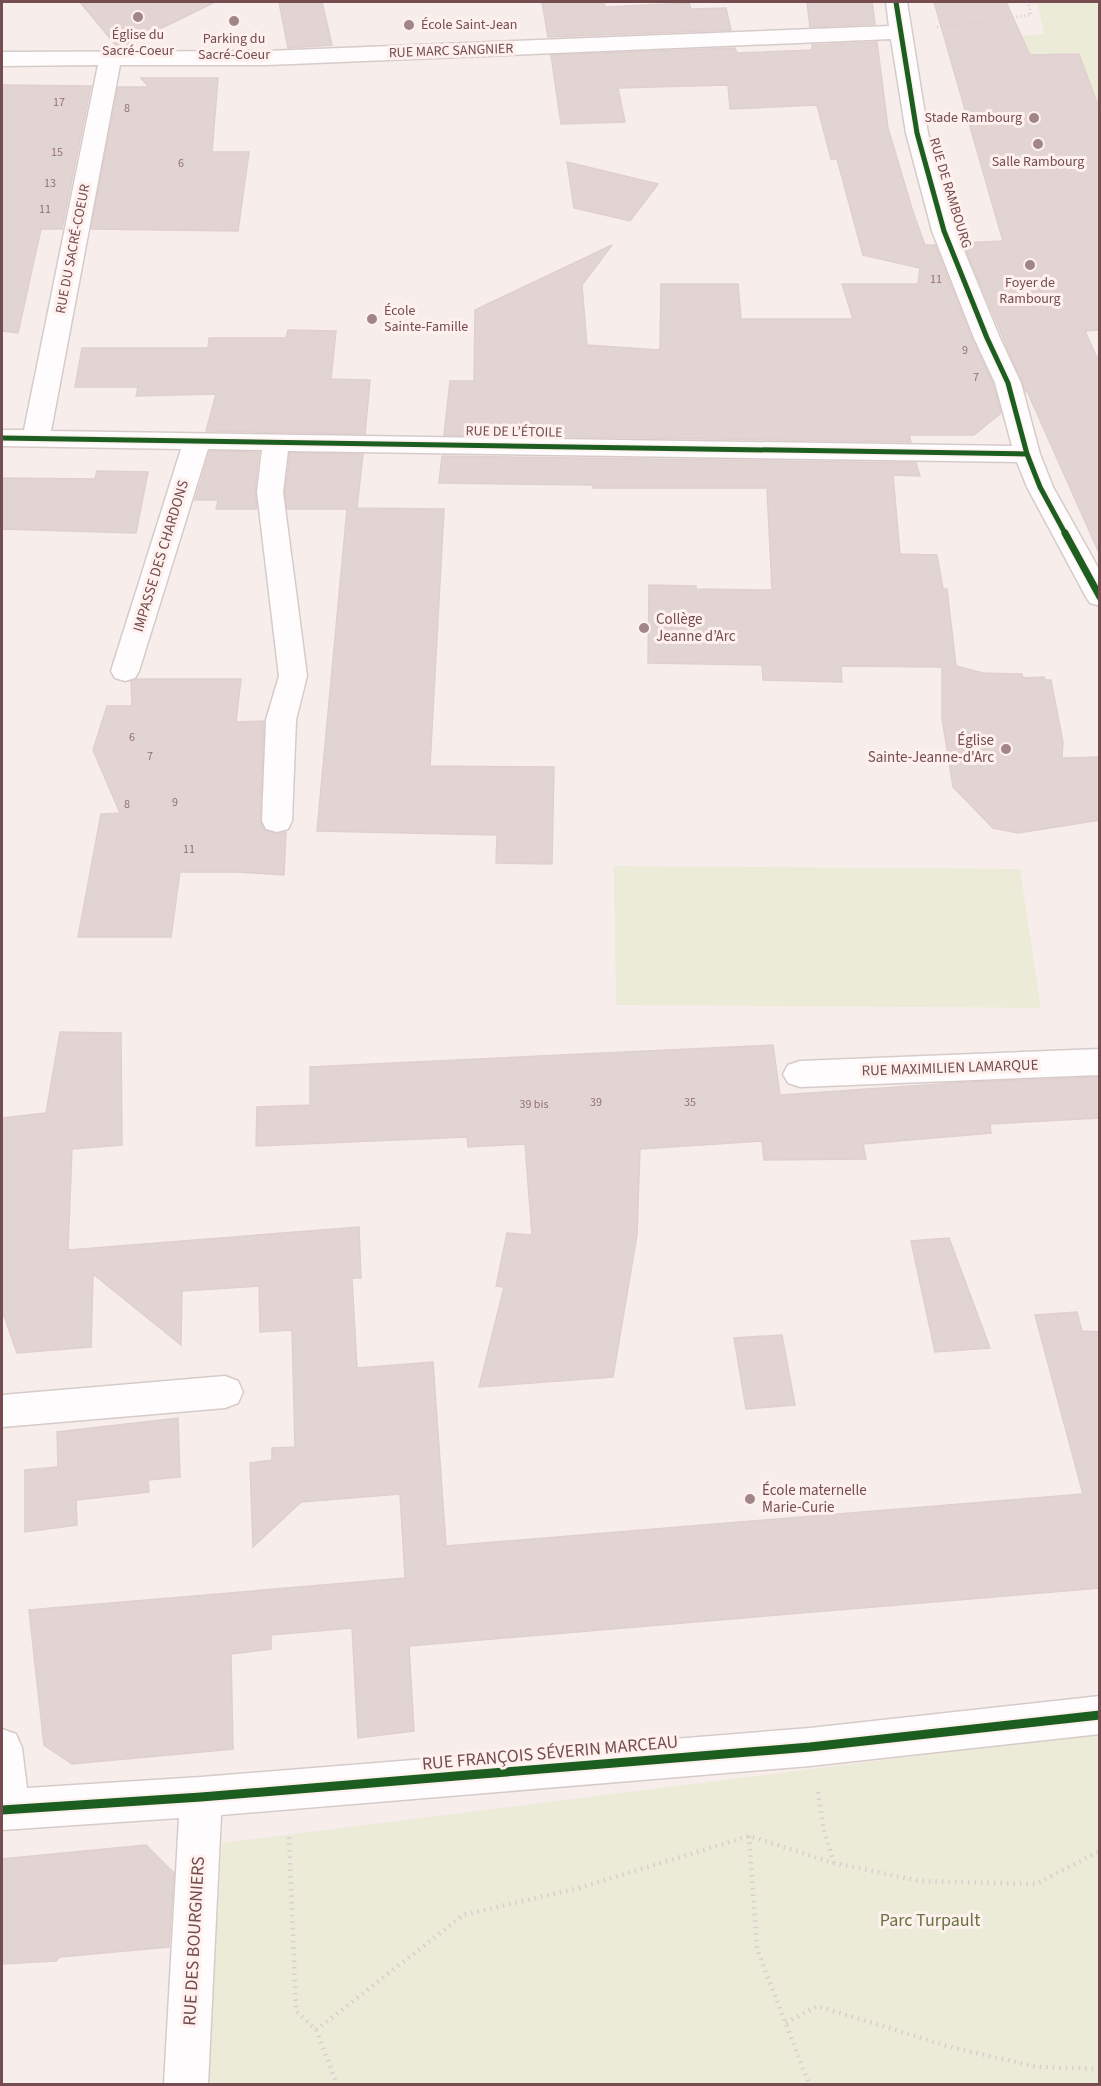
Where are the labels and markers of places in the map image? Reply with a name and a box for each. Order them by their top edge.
marker: Église du Sacré-Coeur [131,10,145,24]
marker: Parking du Sacré-Coeur [227,14,241,28]
place label: École Saint-Jean [421,15,517,35]
marker: École Saint-Jean [402,18,416,32]
place label: Église du Sacré-Coeur [102,25,174,61]
place label: Parking du Sacré-Coeur [198,29,270,65]
place label: Stade Rambourg [925,108,1022,128]
marker: Stade Rambourg [1027,111,1041,125]
marker: Salle Rambourg [1031,137,1045,151]
place label: Salle Rambourg [992,152,1084,172]
marker: Foyer de Rambourg [1023,258,1037,272]
place label: Foyer de Rambourg [999,273,1061,309]
place label: École Sainte-Famille [384,301,468,337]
marker: École Sainte-Famille [365,312,379,326]
place label: Collège Jeanne d’Arc [656,609,736,647]
marker: Collège Jeanne d’Arc [637,621,651,635]
place label: Église Sainte-Jeanne-d'Arc [868,730,994,768]
marker: Église Sainte-Jeanne-d'Arc [999,742,1013,756]
place label: École maternelle Marie-Curie [762,1480,867,1518]
marker: École maternelle Marie-Curie [743,1492,757,1506]

